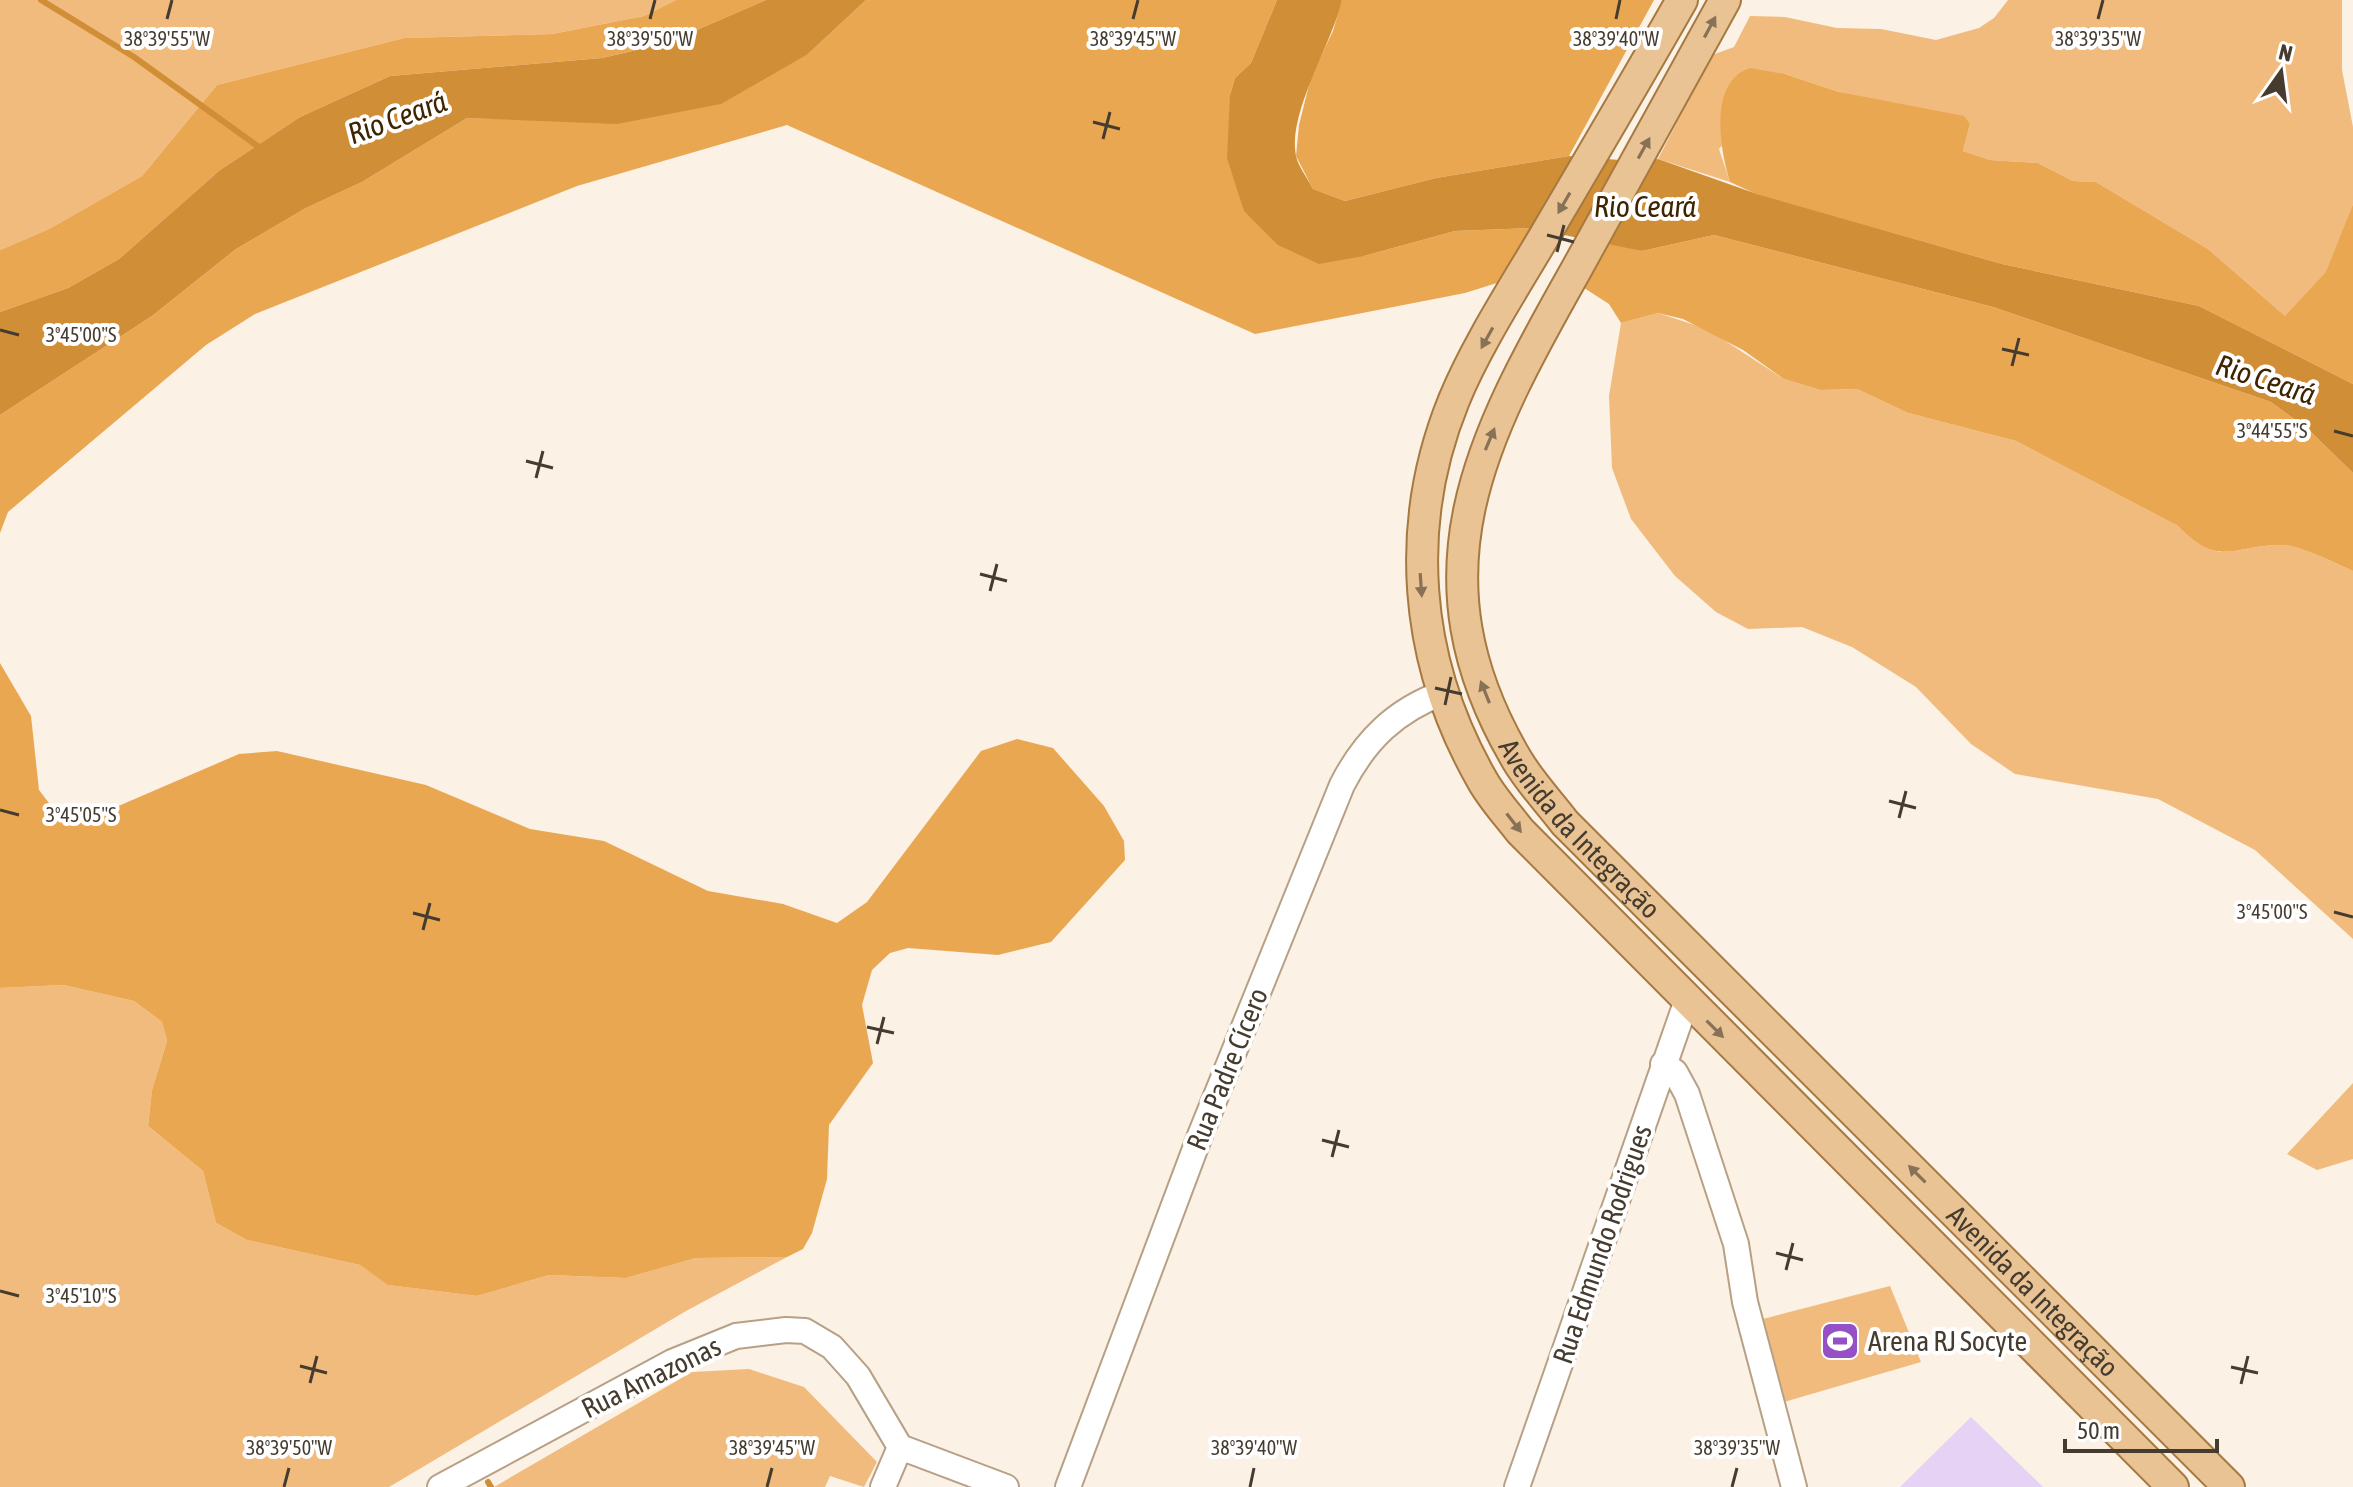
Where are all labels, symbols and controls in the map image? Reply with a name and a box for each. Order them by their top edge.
one-way arrow [1704,16,1717,39]
text: 38°39'55"W [124,27,211,50]
text: 38°39'50"W [607,27,694,50]
text: 38°39'45"W [1090,27,1177,50]
text: 38°39'40"W [1573,27,1660,50]
text: 38°39'35"W [2055,27,2142,50]
north arrow [2241,32,2321,112]
text: N [2276,38,2295,67]
water label: Rio Ceará [343,83,451,151]
one-way arrow [1637,137,1651,159]
water label: Rio Ceará [1594,189,1696,223]
one-way arrow [1557,192,1571,214]
text: 3°45'00"S [46,323,116,346]
one-way arrow [1481,327,1495,349]
water label: Rio Ceará [2212,347,2320,411]
text: 3°44'55"S [2237,419,2307,442]
one-way arrow [1483,427,1496,451]
one-way arrow [1415,573,1428,598]
one-way arrow [1478,680,1491,704]
street label: Avenida da Integração [1492,734,1667,925]
text: 3°45'05"S [46,803,116,826]
one-way arrow [1505,813,1522,833]
text: 3°45'00"S [2237,900,2307,923]
street label: Rua Padre Cícero [1180,983,1274,1155]
one-way arrow [1705,1019,1724,1038]
street label: Rua Edmundo Rodrigues [1546,1120,1658,1368]
one-way arrow [1908,1166,1927,1184]
street label: Avenida da Integração [1941,1199,2125,1383]
text: 3°45'10"S [46,1284,116,1307]
sports icon: Arena RJ Socyte [1819,1320,1861,1362]
place label: Arena RJ Socyte [1868,1325,2027,1357]
street label: Rua Amazonas [576,1330,726,1424]
scale bar [2065,1403,2217,1453]
text: 50 m [2077,1417,2120,1444]
text: 38°39'50"W [246,1436,333,1459]
text: 38°39'45"W [729,1436,816,1459]
text: 38°39'40"W [1211,1436,1298,1459]
text: 38°39'35"W [1694,1436,1781,1459]

